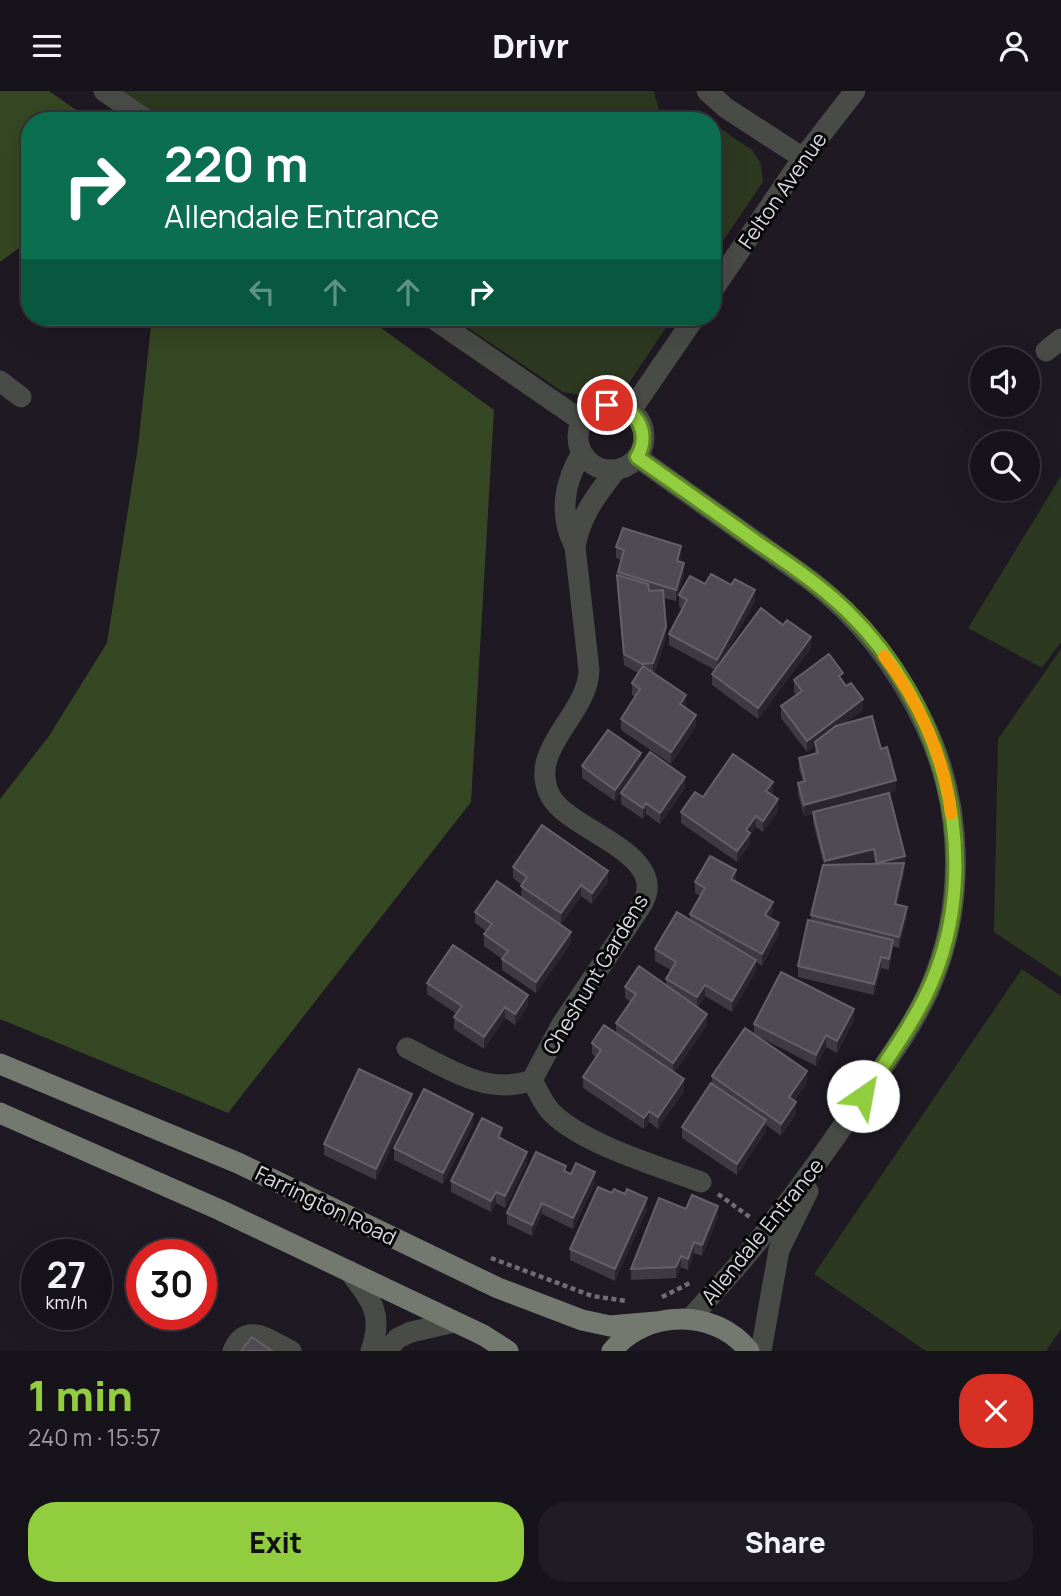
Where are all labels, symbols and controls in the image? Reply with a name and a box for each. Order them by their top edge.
text: Drivr [492,24,569,68]
icon: menu [28,27,66,65]
icon: person [995,27,1033,65]
street label: Felton Avenue [731,126,833,254]
text: 220 m [164,130,308,197]
icon: right [49,140,140,231]
text: Allendale Entrance [164,194,439,238]
icon: left [243,273,281,311]
icon: ahead [316,273,354,311]
icon: ahead [389,273,427,311]
icon: right [462,273,500,311]
map controls [970,347,1040,501]
button: sound [970,347,1040,417]
pin [577,375,637,435]
icon: arrive [588,386,626,424]
button: search [970,431,1040,501]
street label: Cheshunt Gardens [536,889,654,1059]
position arrow [826,1059,900,1133]
street label: Allendale Entrance [694,1152,830,1310]
street label: Farrington Road [251,1159,401,1251]
speed limit sign: 30 [126,1239,217,1330]
text: 27 [47,1251,86,1299]
text: km/h [46,1290,87,1314]
text: 1 min [28,1366,133,1424]
button: close [959,1374,1033,1448]
text: 240 m · 15:57 [28,1421,161,1453]
button: Exit [28,1502,524,1582]
button: Share [538,1502,1033,1582]

